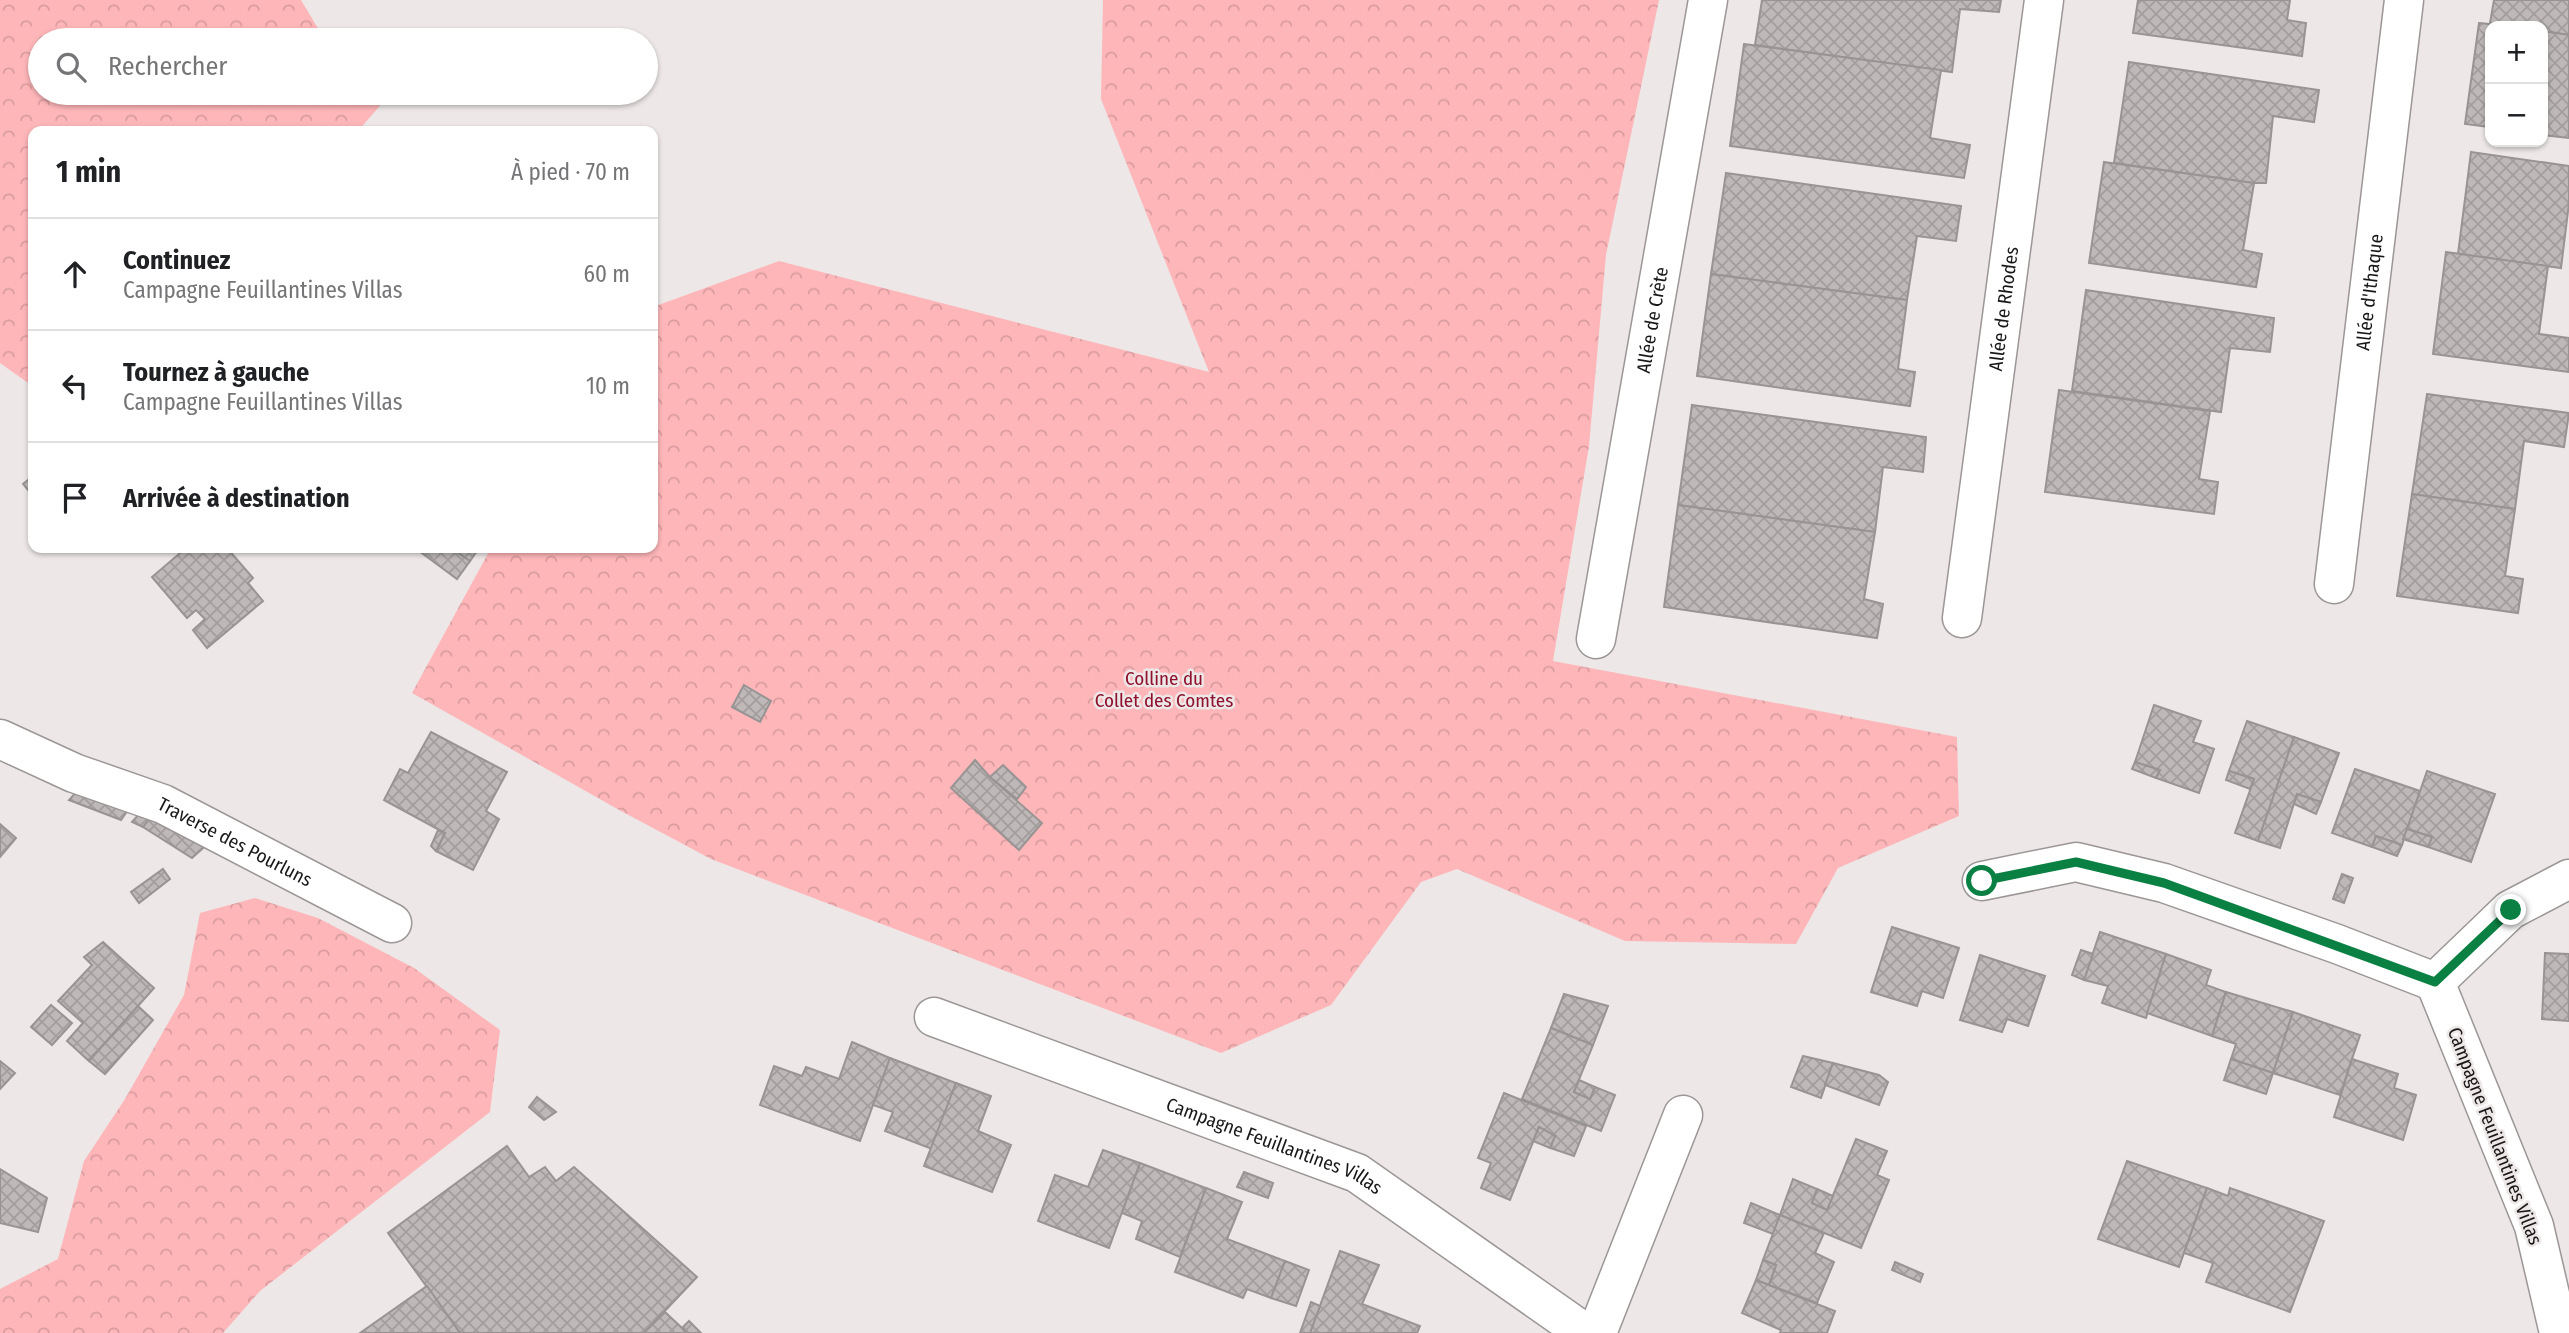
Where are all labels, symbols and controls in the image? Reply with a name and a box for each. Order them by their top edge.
map controls [2485,21,2548,147]
button: + [2485,21,2548,84]
search box [28,28,658,105]
icon: search [52,48,90,86]
text: Rechercher [108,51,227,82]
button: − [2485,84,2548,147]
text: 1 min [56,154,121,190]
text: À pied · 70 m [511,158,630,186]
street label: Allée d'Ithaque [2351,232,2387,352]
text: Continuez [123,245,230,276]
street label: Allée de Rhodes [1983,245,2023,372]
icon: ahead [56,255,94,293]
text: 60 m [584,260,630,288]
street label: Allée de Crète [1631,265,1673,375]
text: Campagne Feuillantines Villas [123,276,403,304]
text: Tournez à gauche [123,357,309,388]
icon: left [56,367,94,405]
text: 10 m [586,372,630,400]
text: Campagne Feuillantines Villas [123,388,403,416]
icon: arrive [56,479,94,517]
text: Arrivée à destination [123,483,350,514]
park label: Colline du Collet des Comtes [1095,667,1233,712]
street label: Traverse des Pourluns [154,792,316,891]
route start [1966,865,1997,896]
route end [2495,894,2526,925]
street label: Campagne Feuillantines Villas [2443,1024,2547,1248]
street label: Campagne Feuillantines Villas [1163,1092,1387,1199]

